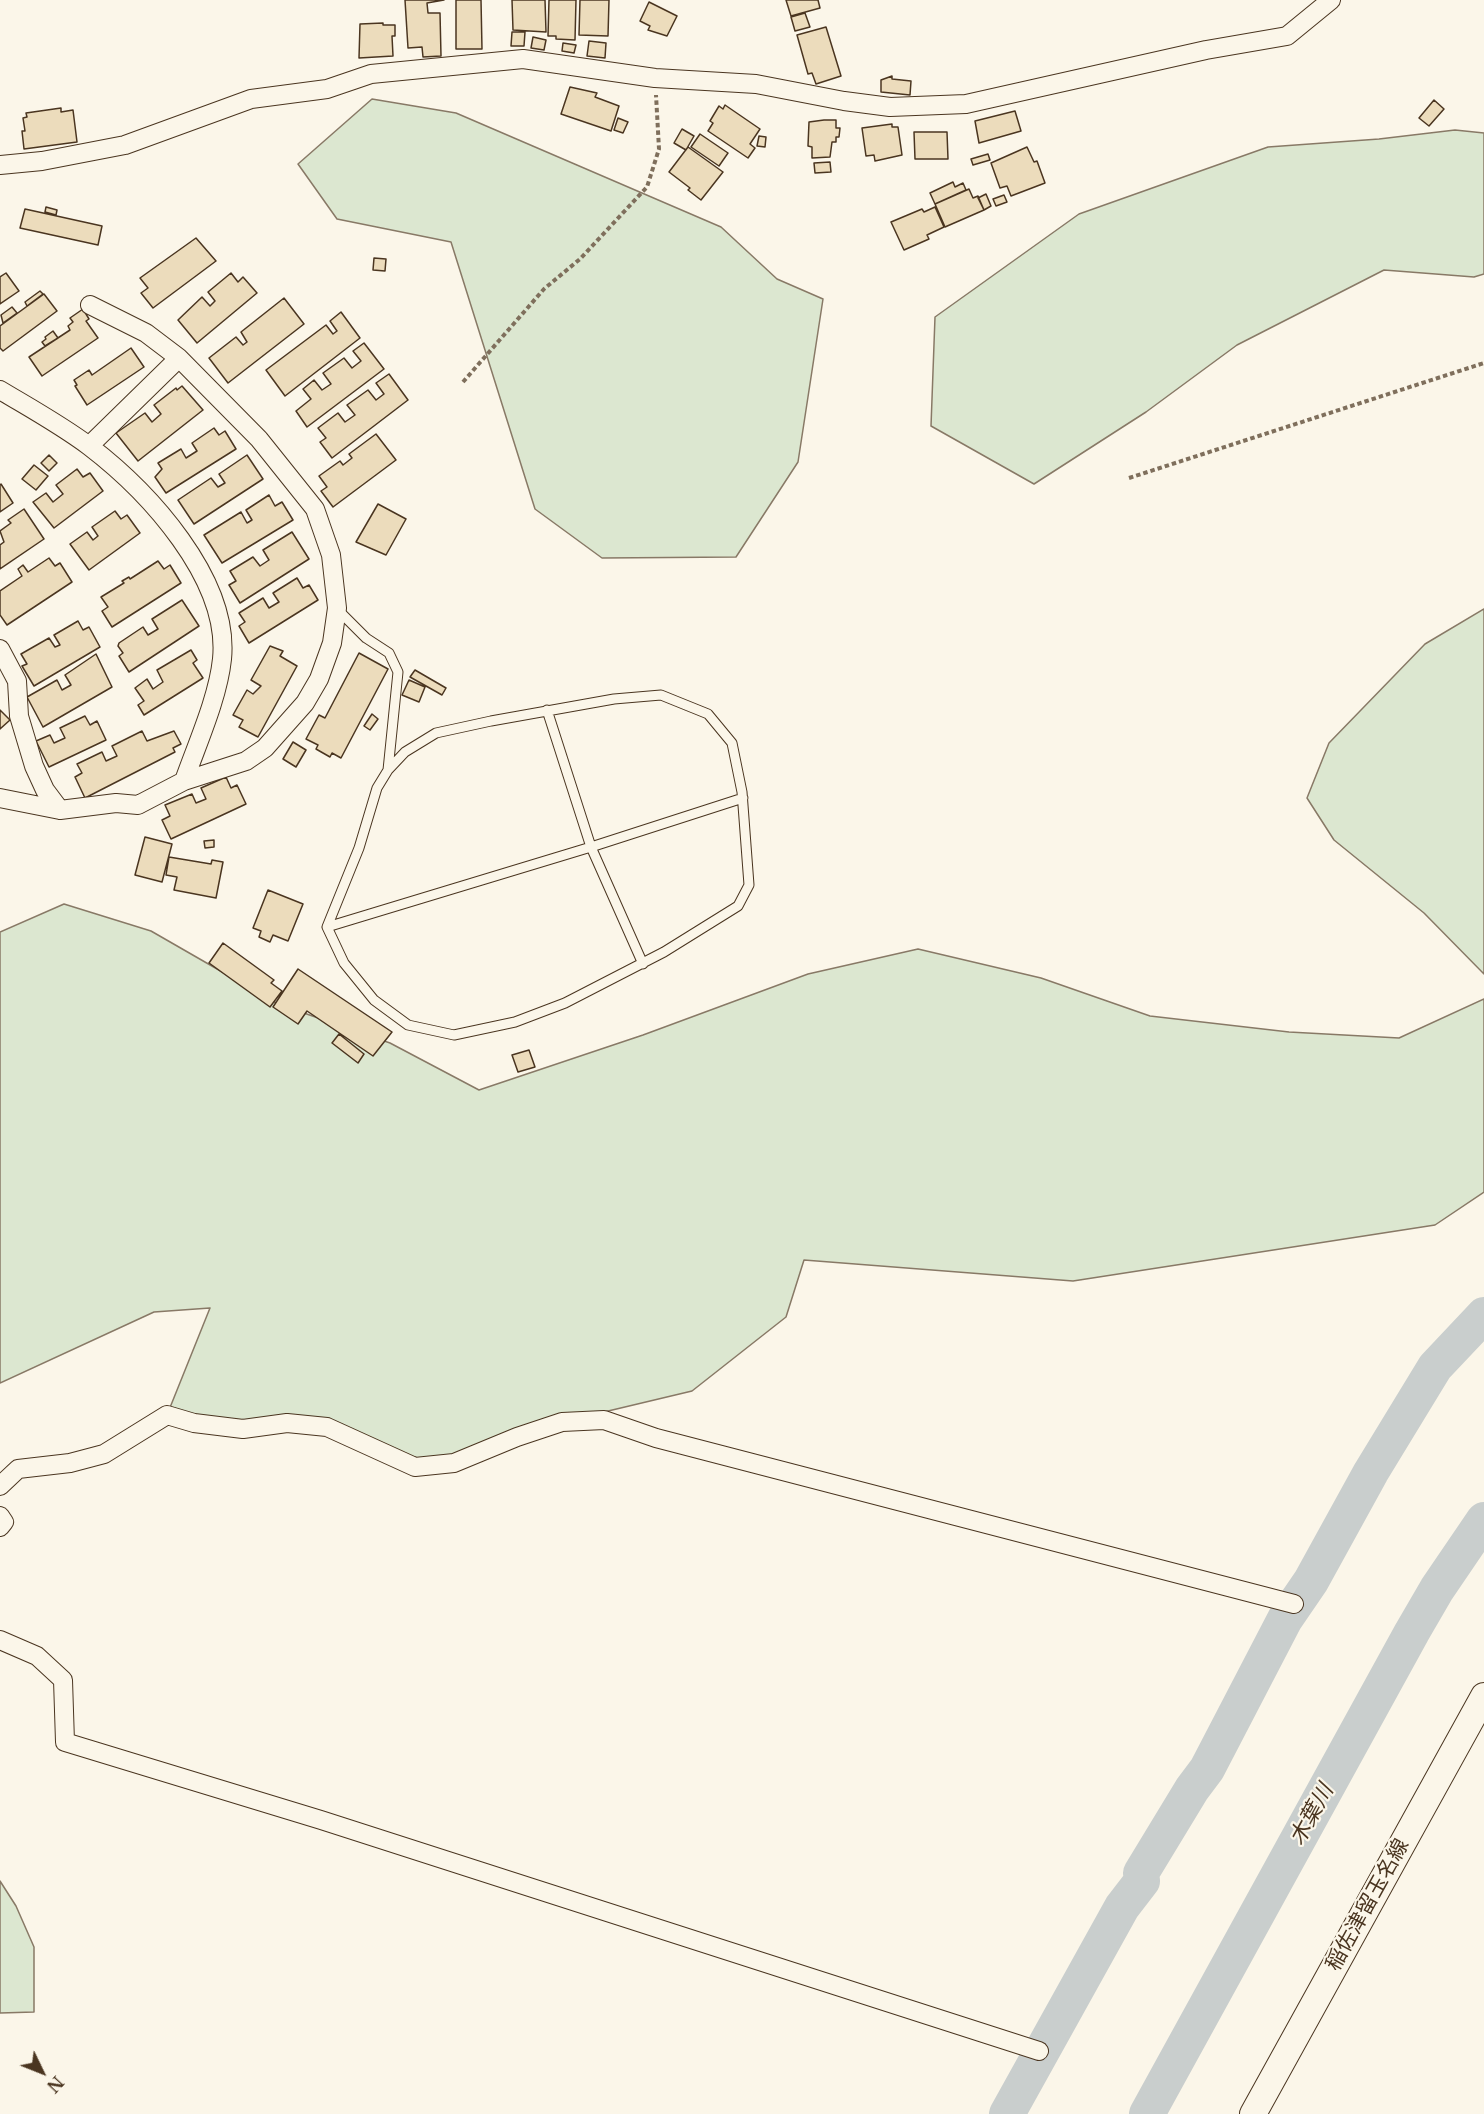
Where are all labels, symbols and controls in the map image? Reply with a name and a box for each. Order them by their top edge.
water label: 木葉川 [1284,1780,1340,1850]
street label: 稲佐津留玉名線 [1321,1835,1415,1975]
north arrow [12,2042,72,2102]
text: N [43,2072,68,2097]

